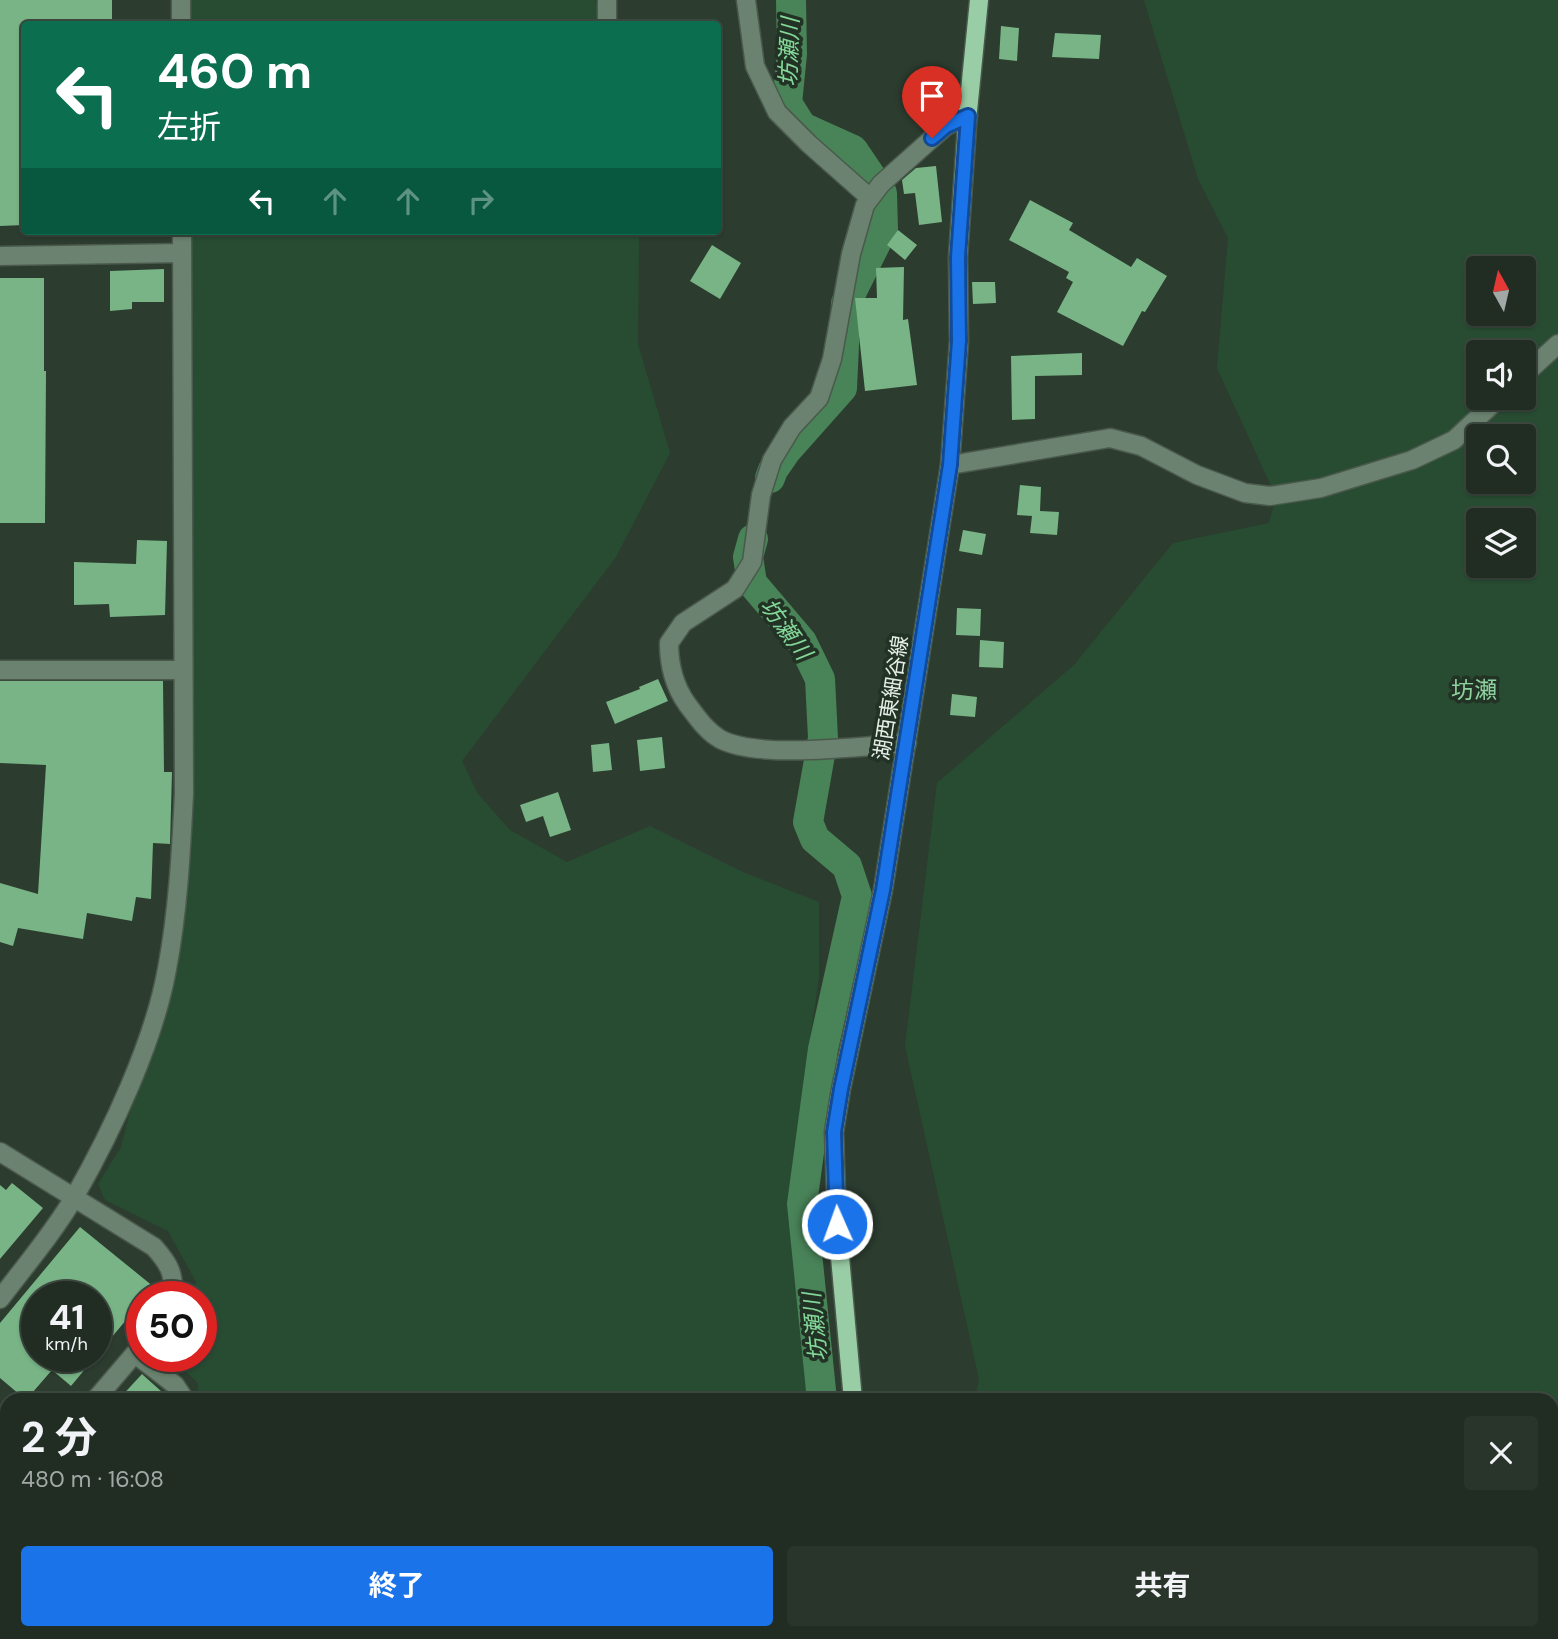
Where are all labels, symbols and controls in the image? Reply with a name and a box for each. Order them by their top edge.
water label: 坊瀬川 [773,14,805,87]
text: 460 m [157,39,312,103]
icon: left [42,49,133,140]
pin [902,66,962,138]
icon: arrive [913,77,951,115]
text: 左折 [157,106,221,148]
icon: left [243,182,281,220]
icon: ahead [316,182,354,220]
icon: ahead [389,182,427,220]
icon: right [462,182,500,220]
north arrow [1466,256,1536,326]
map controls [1466,256,1536,578]
button: sound [1466,340,1536,410]
button: search [1466,424,1536,494]
button: layers [1466,508,1536,578]
water label: 坊瀬川 [754,592,820,668]
street label: 湖西東細谷線 [867,634,915,762]
district label: 坊瀬 [1451,675,1497,705]
position arrow [800,1187,874,1261]
speed limit sign: 50 [126,1281,217,1372]
water label: 坊瀬川 [796,1288,834,1363]
text: 41 [49,1294,84,1340]
text: km/h [45,1332,88,1356]
text: 2 分 [21,1410,97,1465]
button: close [1464,1416,1538,1490]
text: 480 m · 16:08 [21,1464,164,1494]
button: 終了 [21,1546,773,1626]
button: 共有 [787,1546,1538,1626]

